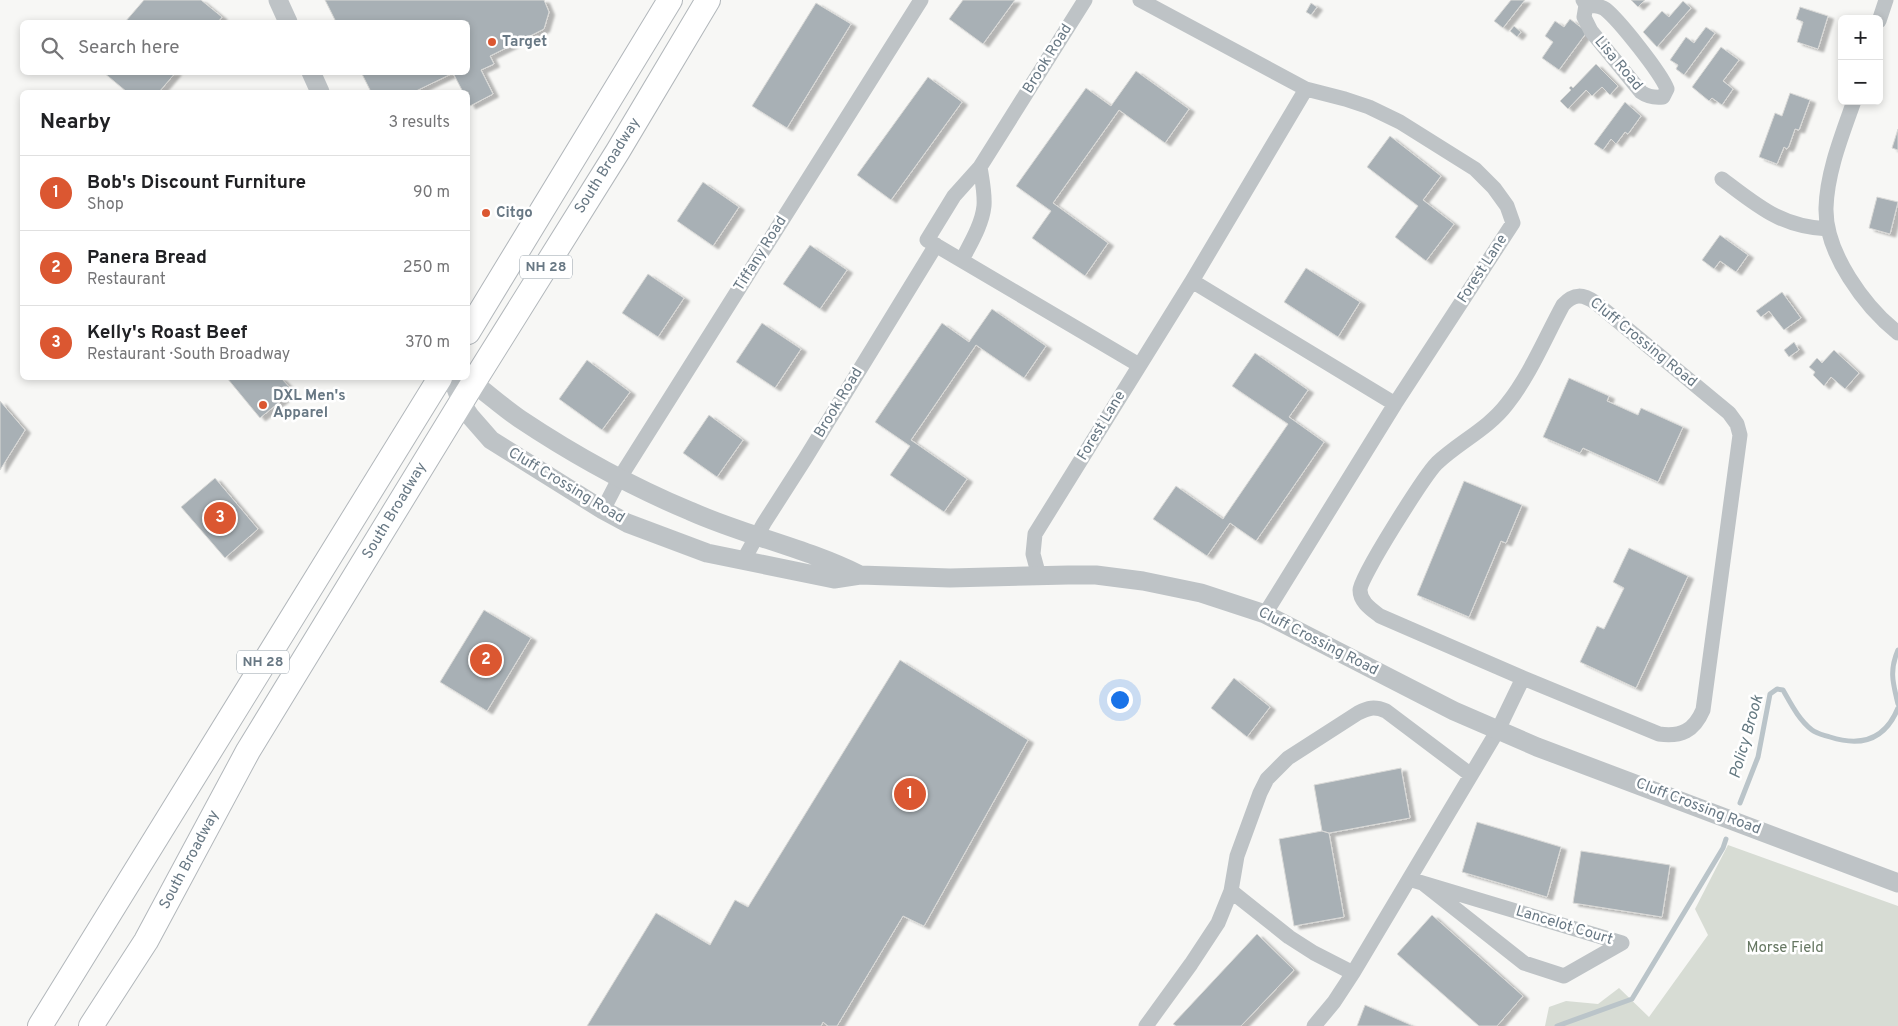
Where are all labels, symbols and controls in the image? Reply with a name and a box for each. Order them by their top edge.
map controls [1838,15,1883,105]
button: + [1838,15,1883,60]
search box [20,20,470,75]
street label: Brook Road [1019,21,1077,97]
place label: Target [502,33,547,52]
street label: Lisa Road [1590,33,1646,95]
icon: search [38,34,66,62]
text: Search here [78,36,180,60]
marker: Target [486,36,498,48]
button: − [1838,60,1883,105]
text: Nearby [40,109,111,136]
text: 3 results [388,113,450,133]
street label: South Broadway [571,114,645,218]
text: Bob's Discount Furniture [87,171,306,195]
text: 1 [53,183,59,203]
text: 90 m [413,183,450,203]
text: Shop [87,195,124,215]
place label: Citgo [496,204,533,223]
marker: Citgo [480,207,492,219]
street label: Tiffany Road [730,213,792,295]
street label: Forest Lane [1454,231,1512,307]
text: Panera Bread [87,246,207,270]
road number: NH 28 [520,256,572,278]
text: 2 [51,258,61,278]
text: 250 m [403,258,450,278]
text: Restaurant [87,270,166,290]
street label: Cluff Crossing Road [1586,294,1700,392]
text: Kelly's Roast Beef [87,321,247,345]
text: 3 [51,333,61,353]
text: 370 m [405,333,450,353]
text: Restaurant · South Broadway [87,345,290,365]
street label: Brook Road [811,364,867,442]
place label: DXL Men's Apparel [273,387,346,423]
street label: Forest Lane [1074,388,1130,464]
marker: DXL Men's Apparel [257,399,269,411]
street label: Cluff Crossing Road [504,444,628,528]
street label: South Broadway [359,459,431,563]
pin: 3 [204,499,236,537]
street label: Cluff Crossing Road [1255,603,1381,681]
pin: 2 [470,641,502,679]
road number: NH 28 [237,650,289,674]
your location [1107,687,1133,713]
water label: Policy Brook [1726,692,1769,781]
street label: Cluff Crossing Road [1633,774,1763,840]
pin: 1 [894,775,926,813]
street label: South Broadway [156,807,224,913]
street label: Lancelot Court [1513,902,1615,950]
park label: Morse Field [1746,939,1824,958]

